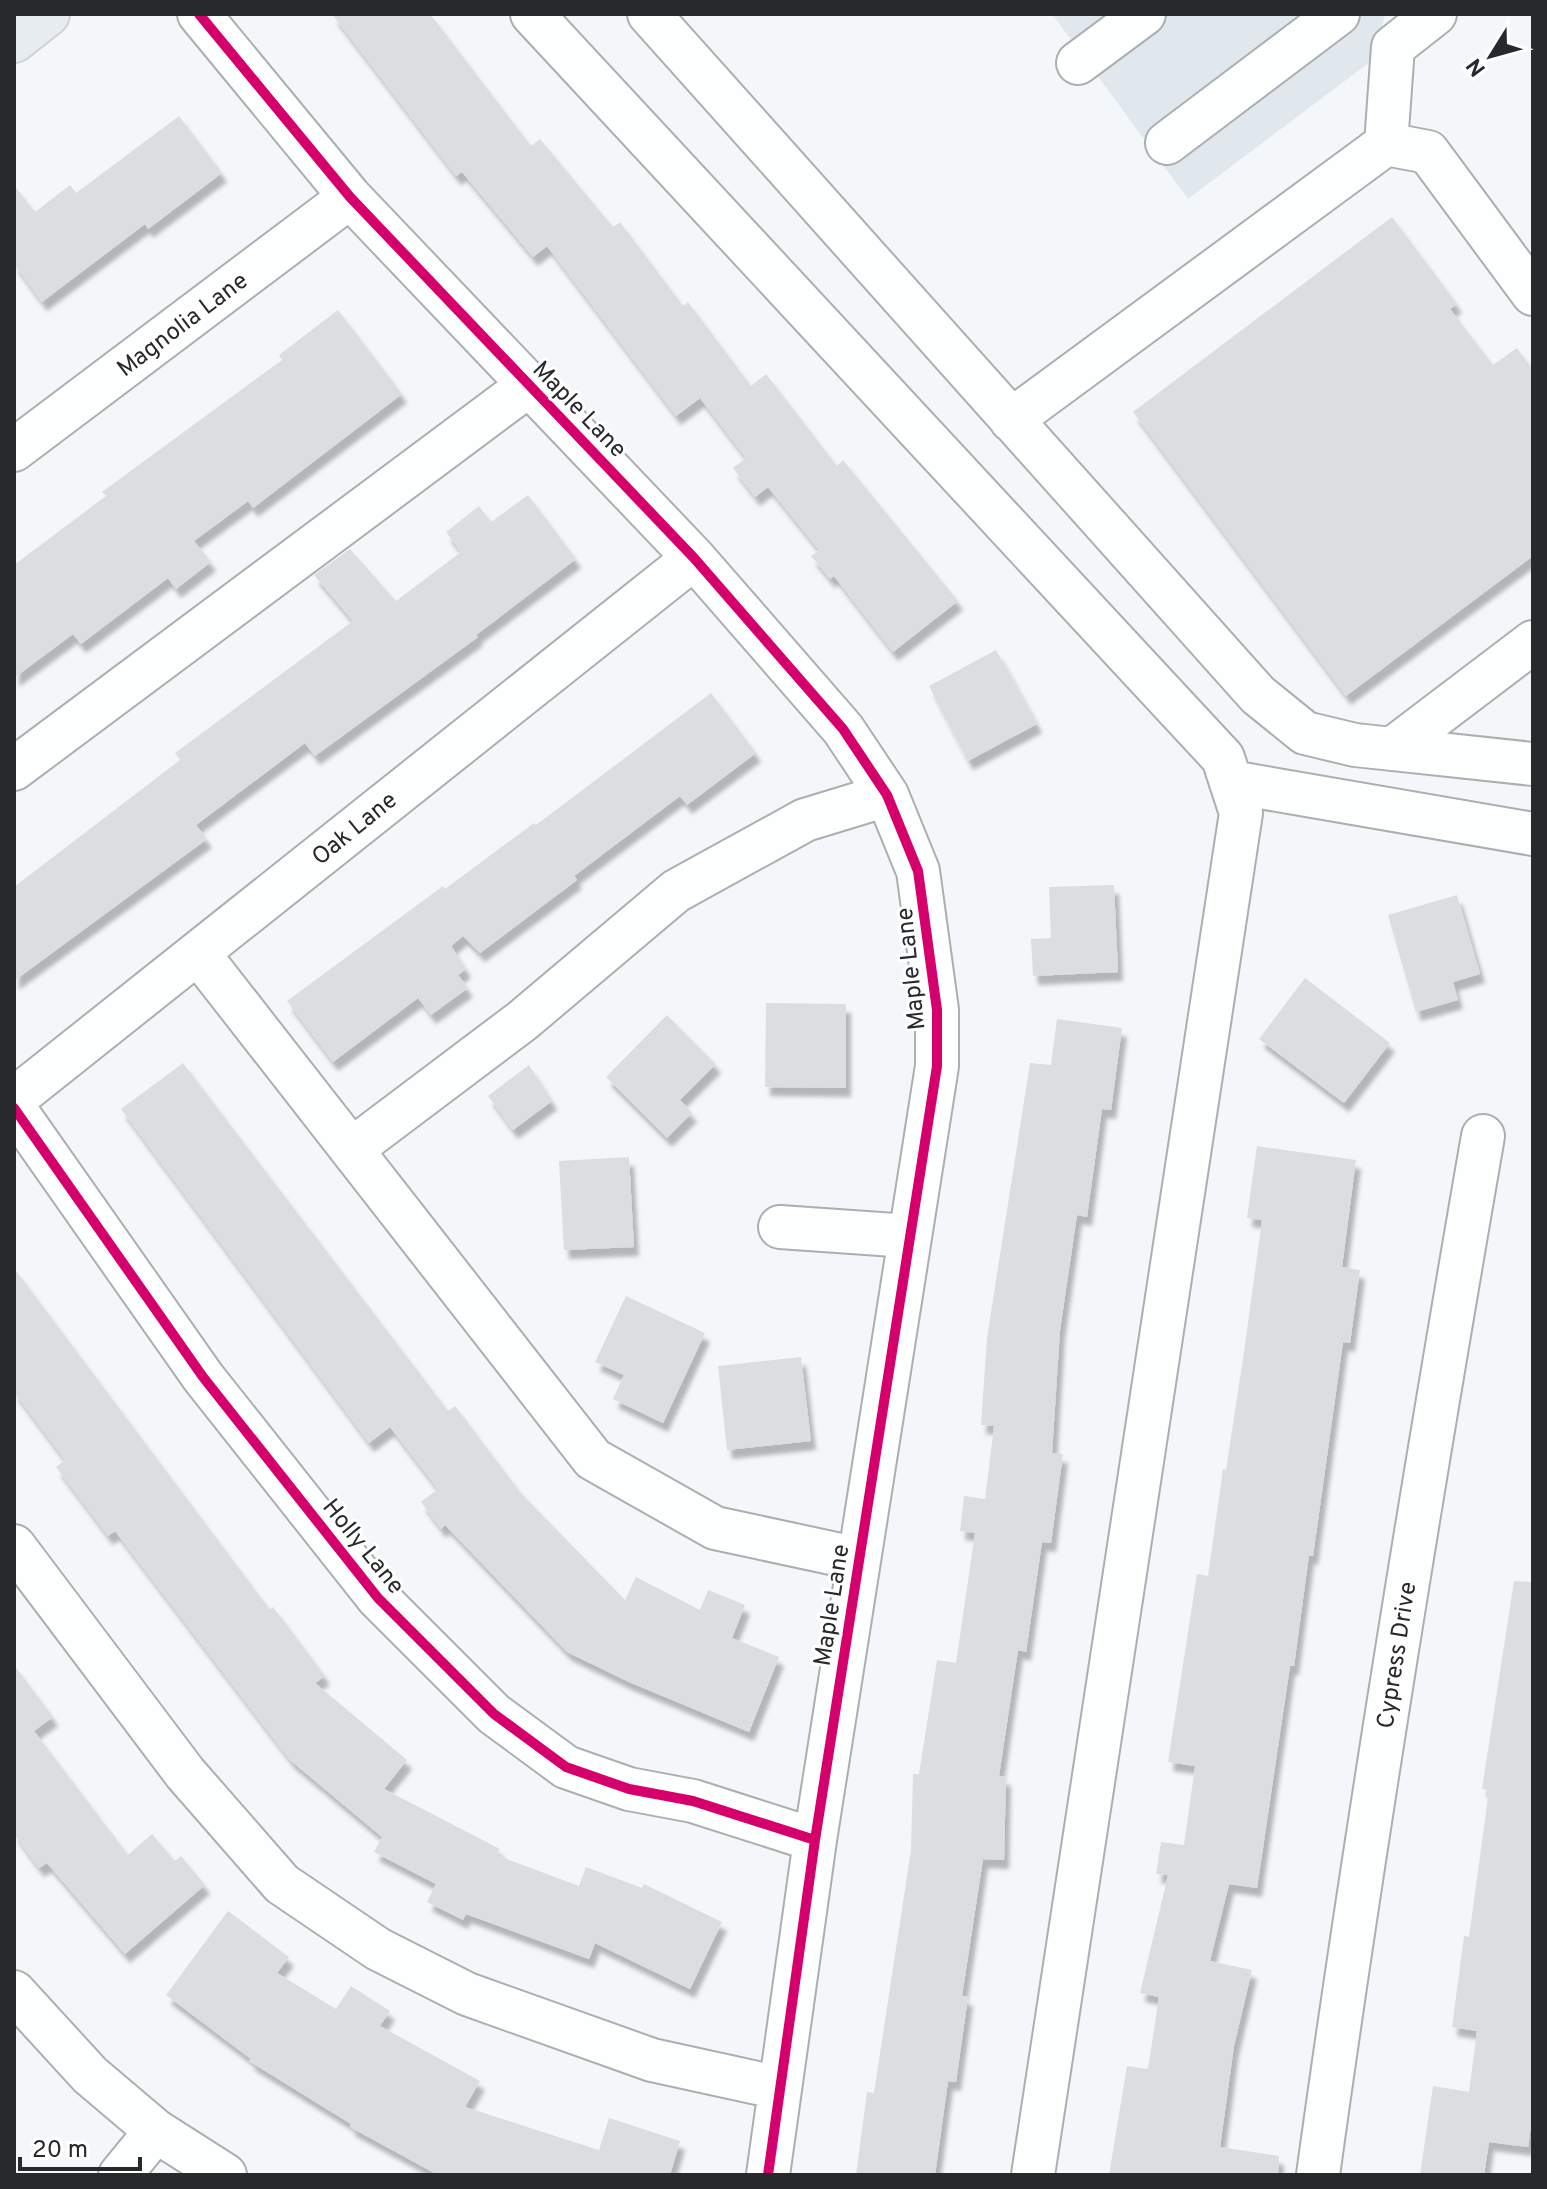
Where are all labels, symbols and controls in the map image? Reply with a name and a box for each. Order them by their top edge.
north arrow [1451,16,1531,96]
text: N [1461,52,1493,81]
street label: Magnolia Lane [112,267,255,385]
street label: Maple Lane [525,356,632,465]
street label: Oak Lane [306,786,404,873]
street label: Maple Lane [891,906,933,1032]
street label: Holly Lane [315,1493,410,1601]
street label: Maple Lane [809,1542,857,1668]
street label: Cypress Drive [1372,1580,1424,1731]
scale bar [20,2121,140,2171]
text: 20 m [32,2136,88,2166]

